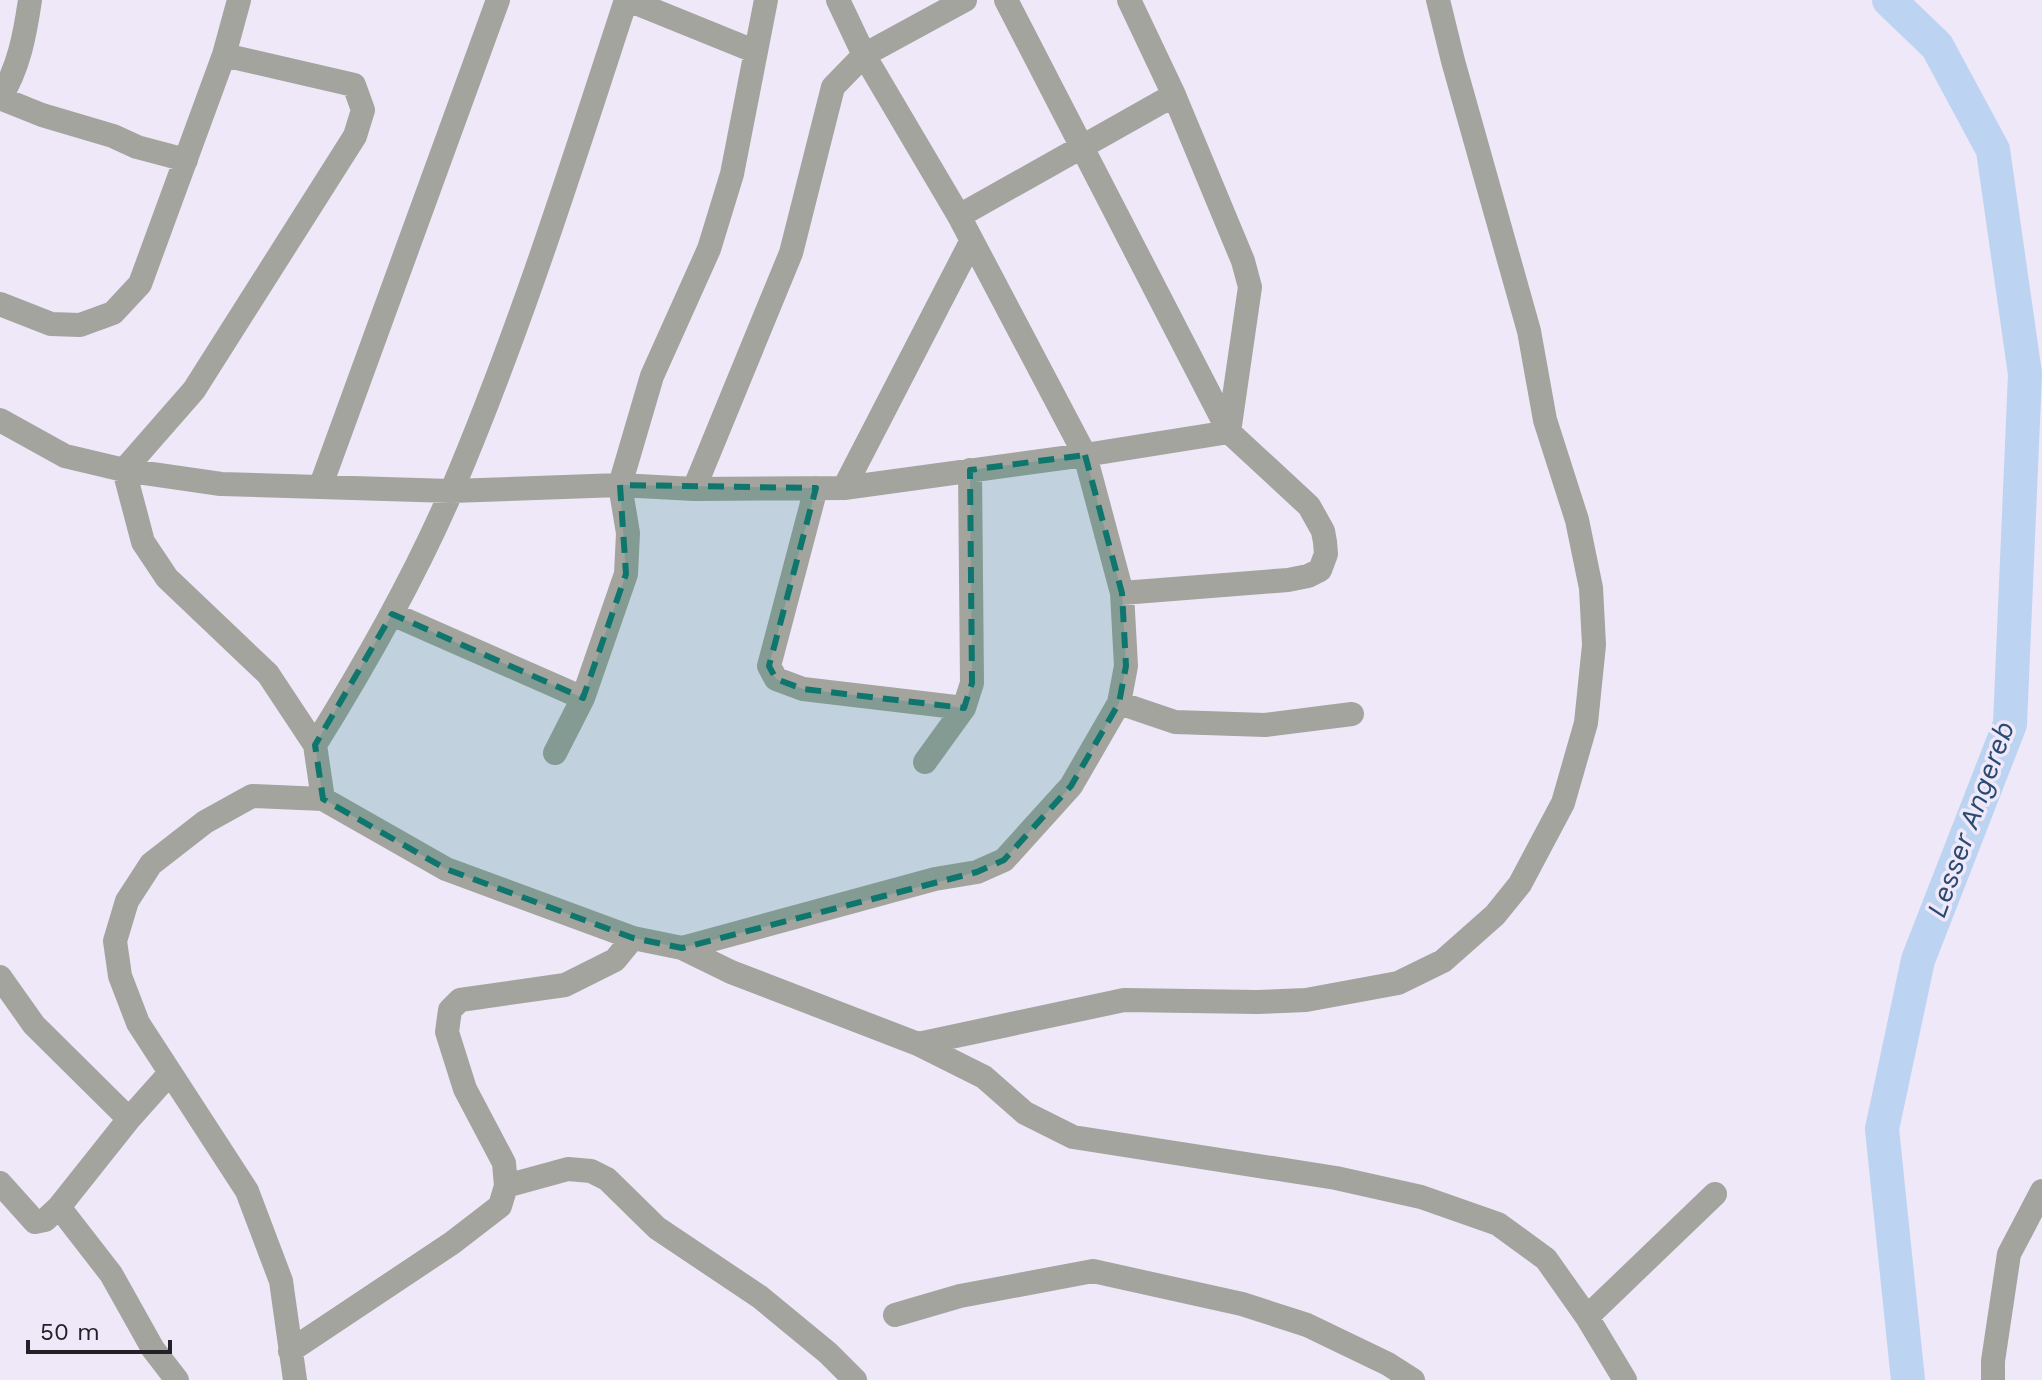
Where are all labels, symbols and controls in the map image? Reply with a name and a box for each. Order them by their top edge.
water label: Lesser Angereb [1920,717,2021,922]
scale bar [28,1304,170,1354]
text: 50 m [40,1318,100,1346]

